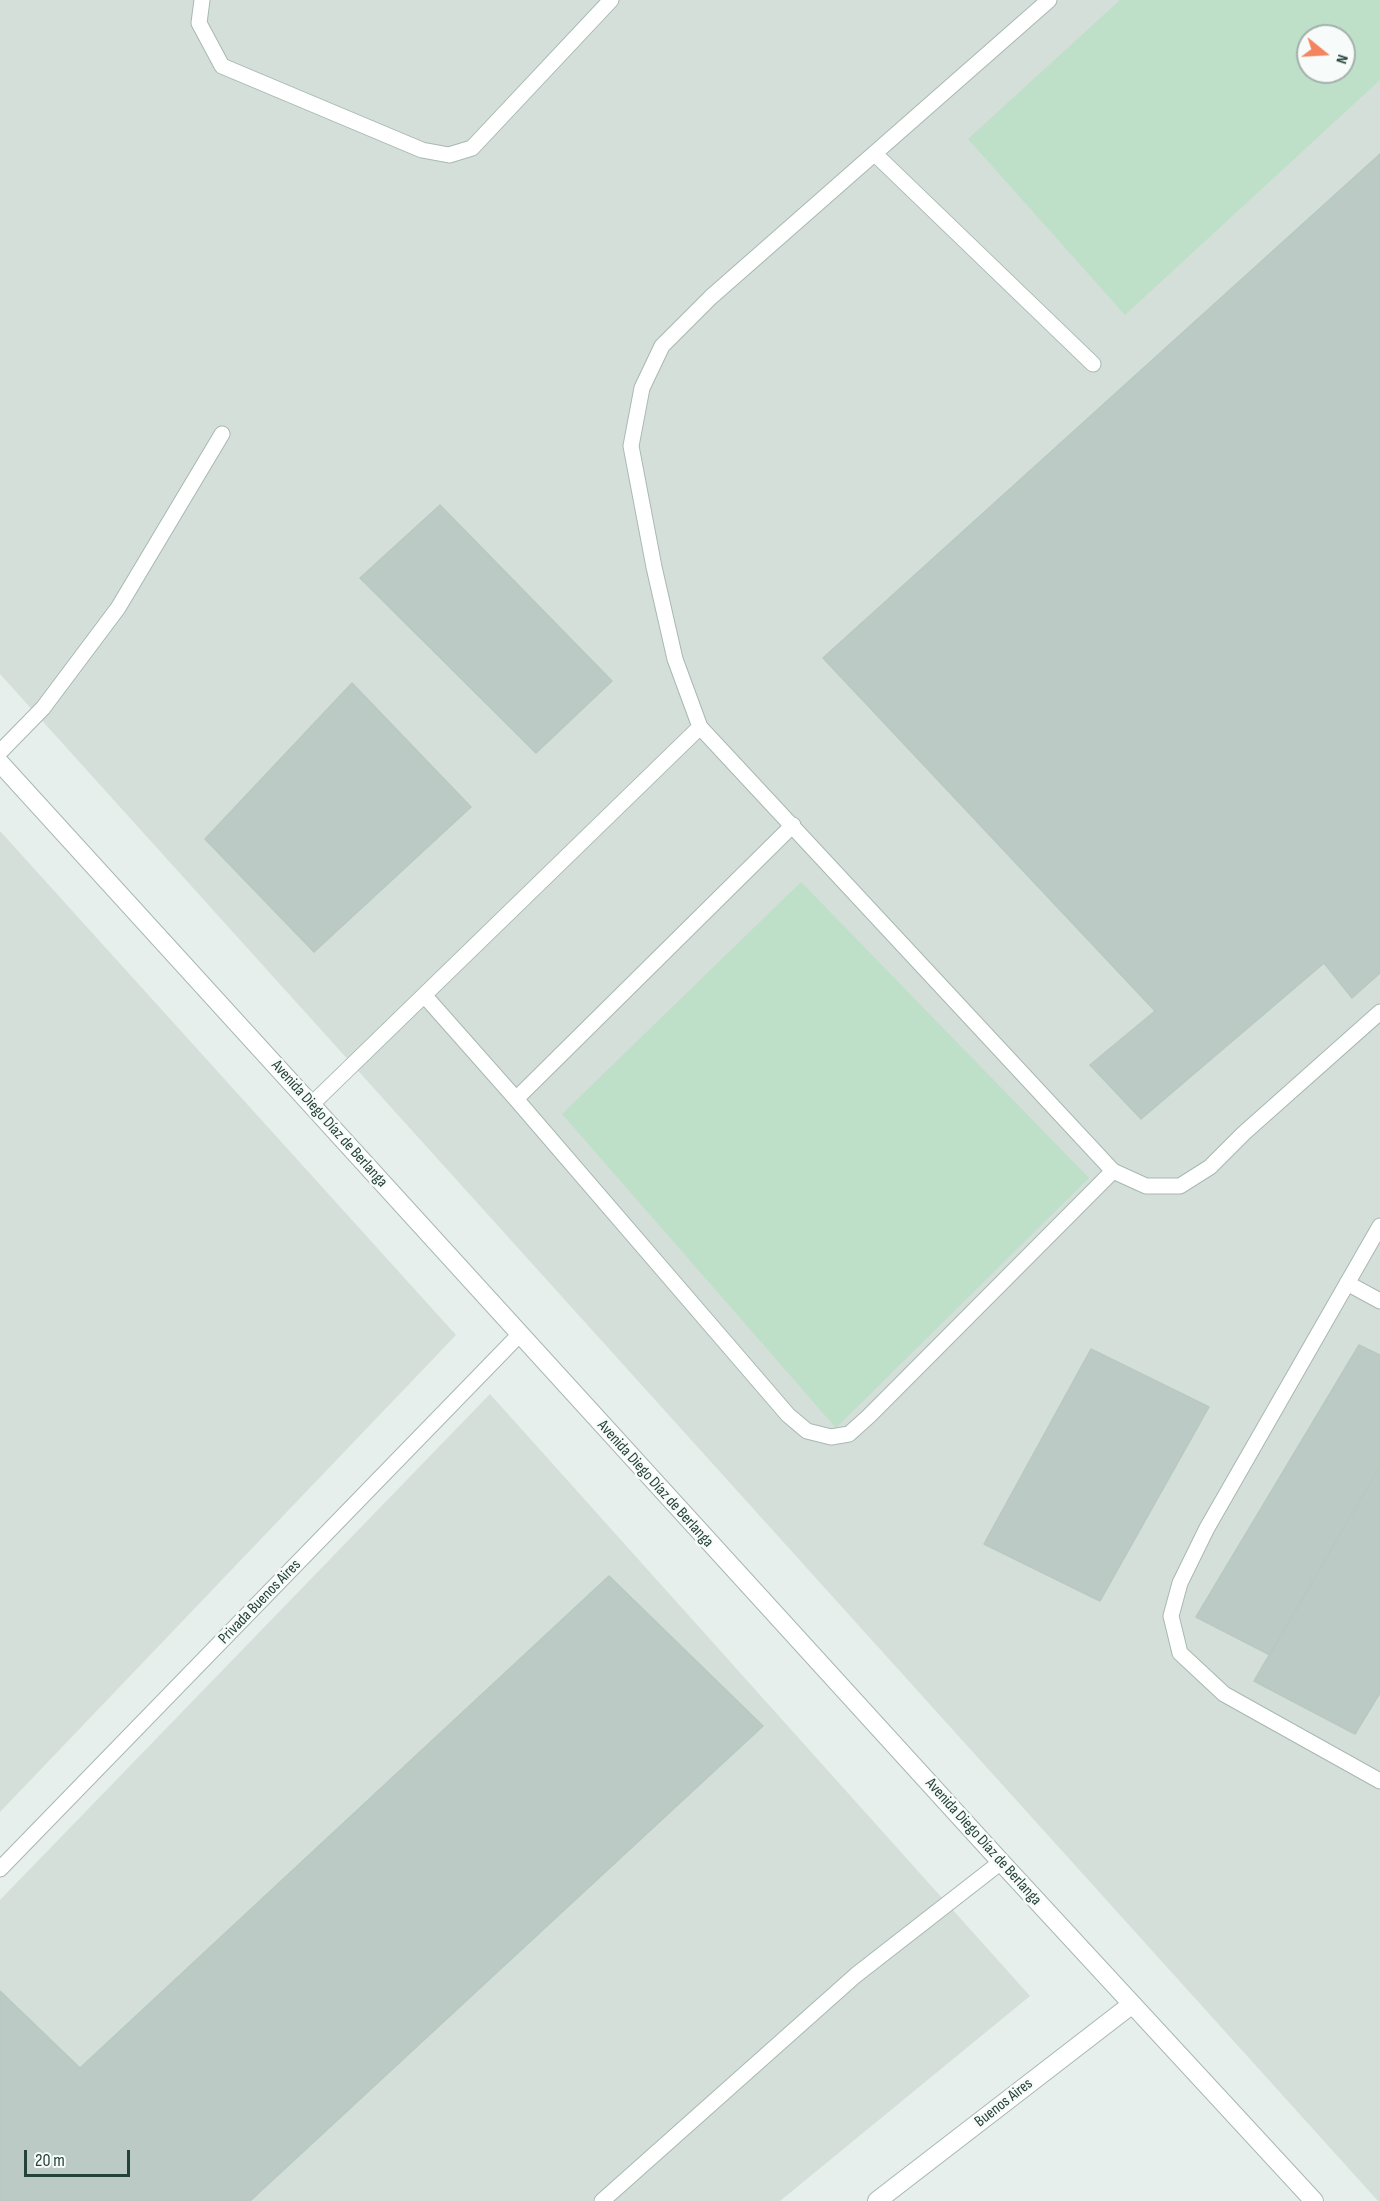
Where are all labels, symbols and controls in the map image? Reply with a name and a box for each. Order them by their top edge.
north arrow [1296,24,1356,84]
text: N [1331,52,1352,66]
street label: Avenida Diego Díaz de Berlanga [267,1056,391,1192]
street label: Avenida Diego Díaz de Berlanga [593,1416,717,1552]
street label: Privada Buenos Aires [215,1556,305,1648]
street label: Avenida Diego Díaz de Berlanga [921,1774,1045,1910]
street label: Buenos Aires [971,2074,1037,2132]
scale bar [27,2138,134,2176]
text: 20 m [35,2150,65,2171]

